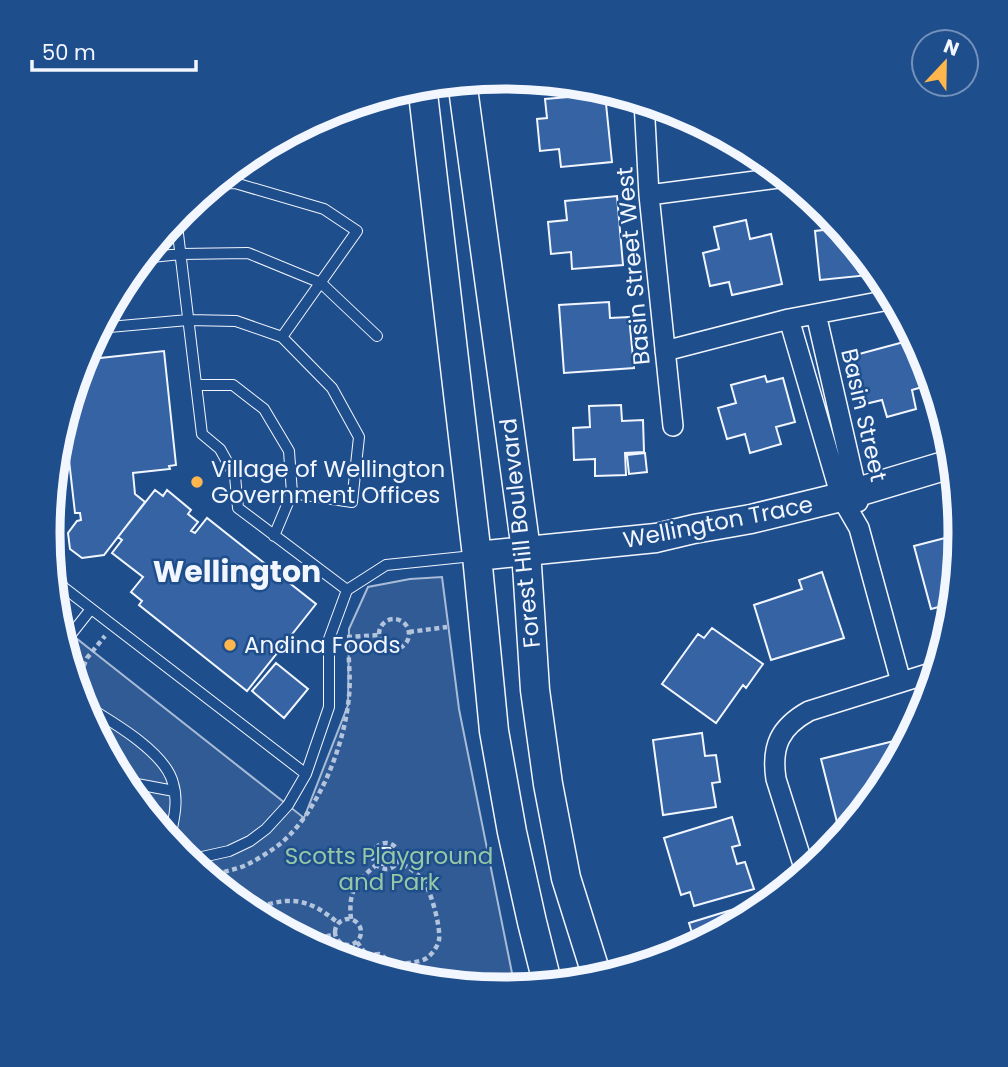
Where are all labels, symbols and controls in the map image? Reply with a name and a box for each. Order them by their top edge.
scale bar [32,28,196,72]
north arrow [910,28,980,98]
text: N [939,33,963,63]
text: 50 m [42,38,96,67]
street label: Basin Street West [608,166,658,366]
street label: Basin Street [833,345,895,485]
street label: Forest Hill Boulevard [492,417,548,649]
place label: Village of Wellington Government Offices [211,453,445,511]
marker: Village of Wellington Government Offices [189,474,205,490]
street label: Wellington Trace [620,488,816,556]
district label: Wellington [153,550,321,593]
place label: Andina Foods [244,629,400,661]
marker: Andina Foods [222,637,238,653]
park label: Scotts Playground and Park [285,840,493,898]

